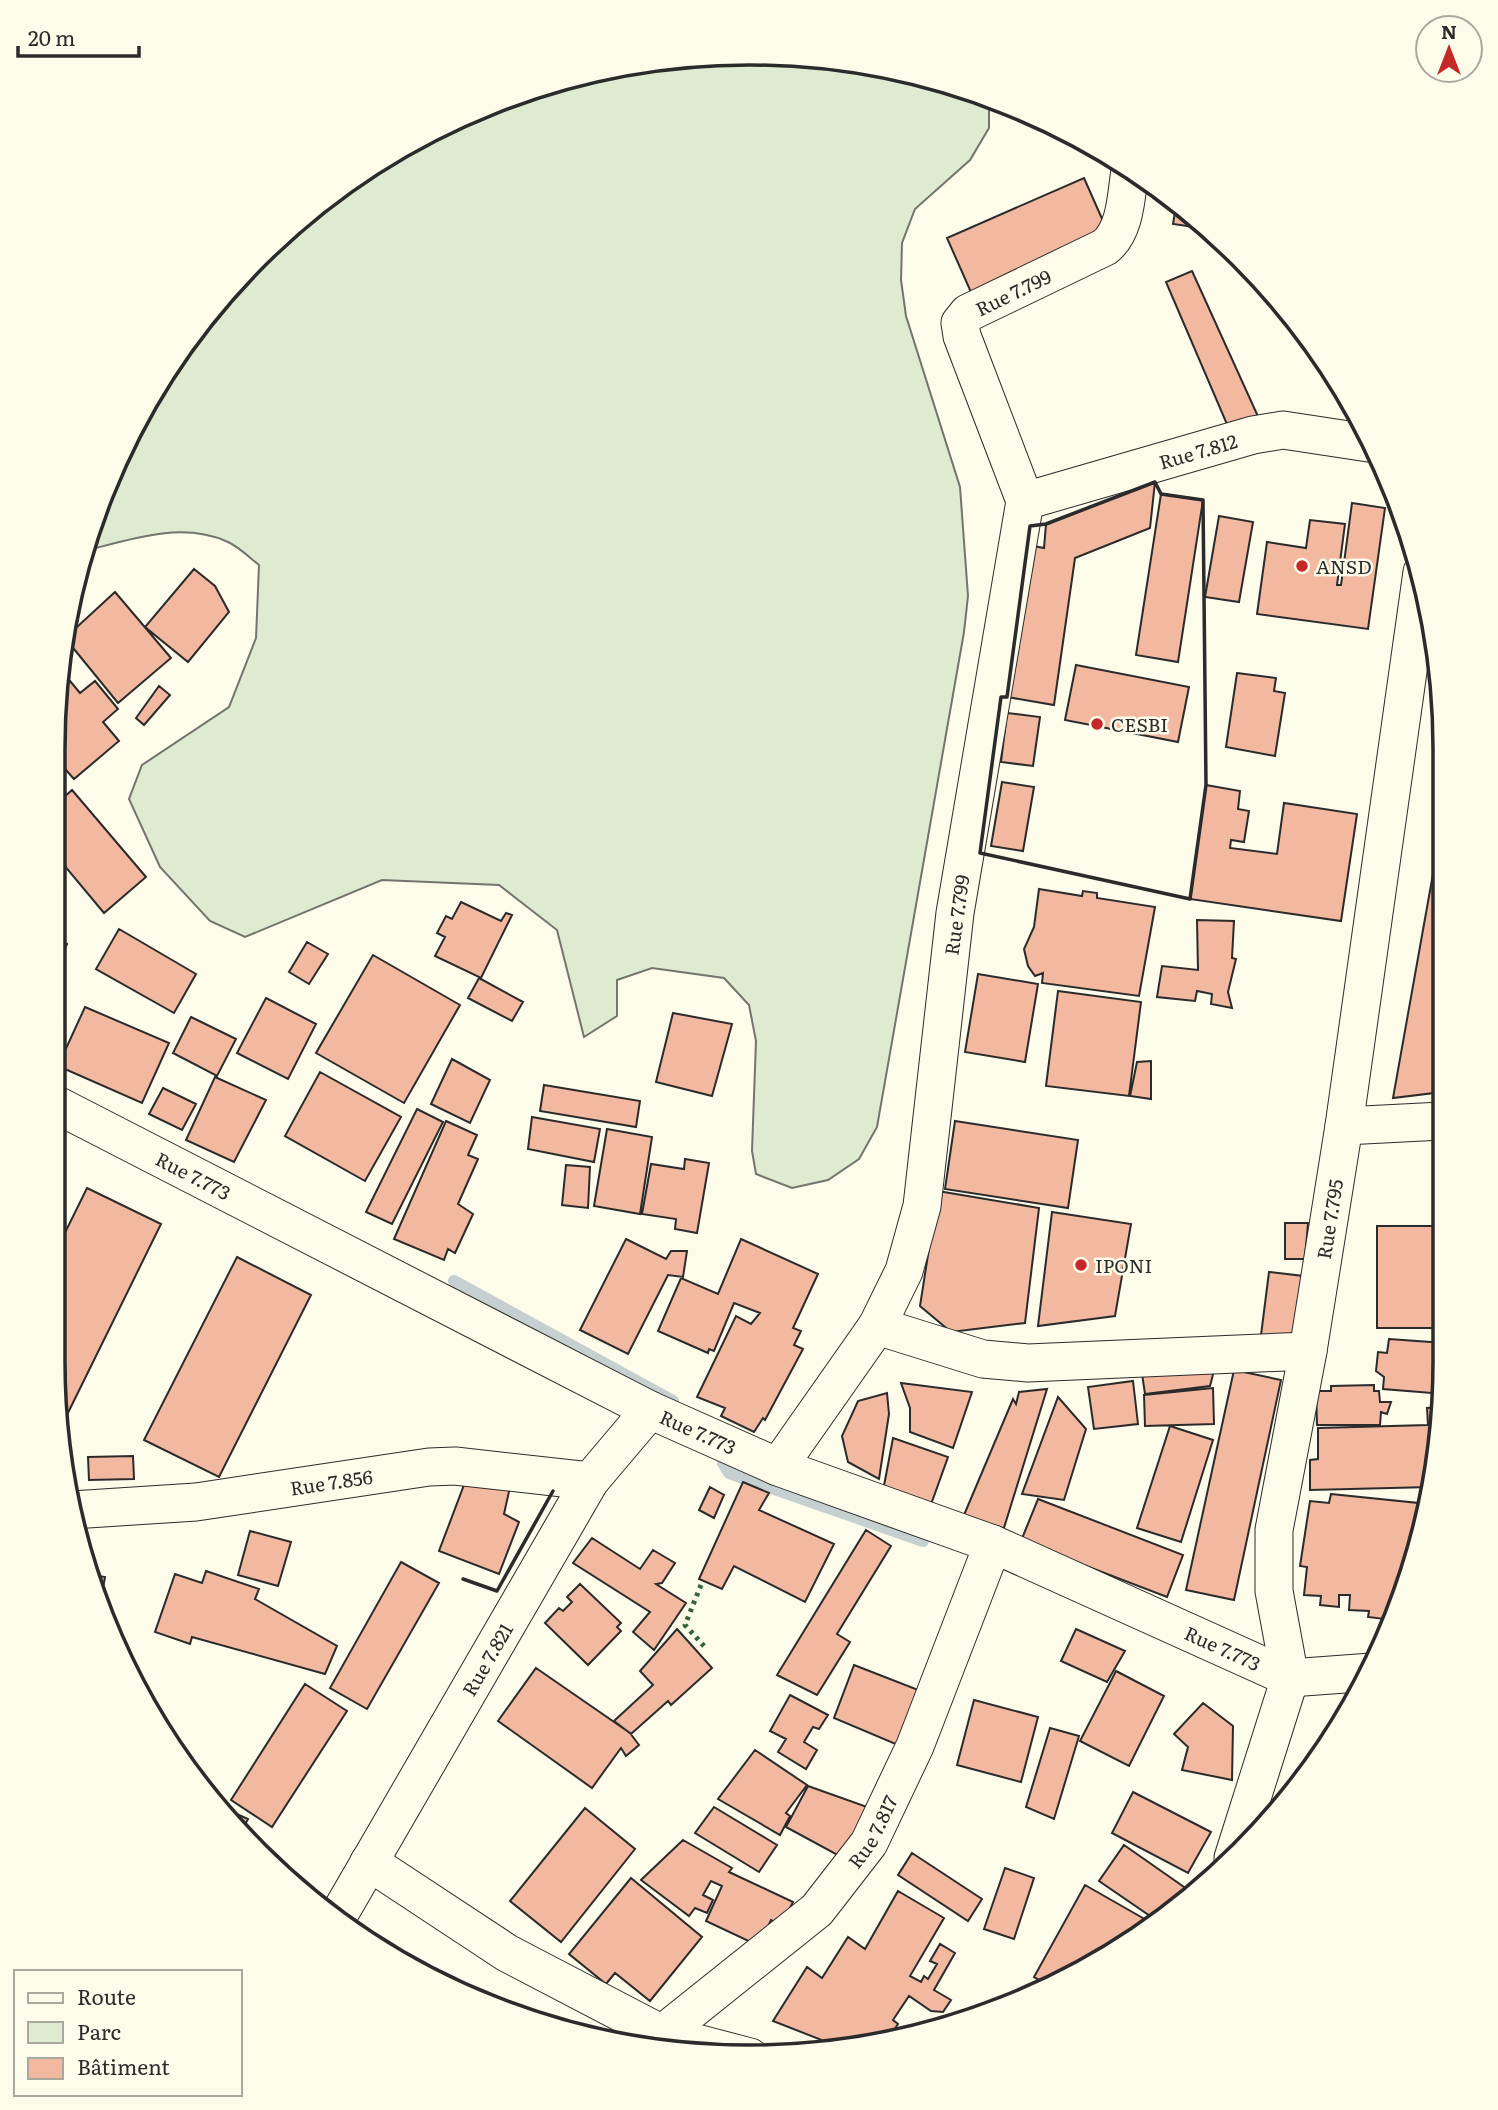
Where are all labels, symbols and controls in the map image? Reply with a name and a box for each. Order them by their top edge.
scale bar [18,14,138,58]
north arrow [1414,14,1484,84]
text: N [1441,17,1457,45]
text: 20 m [28,21,75,52]
street label: Rue 7.799 [970,262,1056,322]
street label: Rue 7.812 [1155,426,1240,476]
place label: ANSD [1316,552,1372,580]
marker: ANSD [1294,558,1310,574]
place label: CESBI [1111,710,1168,738]
marker: CESBI [1089,716,1105,732]
street label: Rue 7.799 [936,873,976,957]
street label: Rue 7.773 [151,1144,236,1206]
street label: Rue 7.795 [1309,1177,1349,1261]
place label: IPONI [1095,1251,1152,1279]
marker: IPONI [1073,1257,1089,1273]
street label: Rue 7.773 [655,1402,741,1461]
street label: Rue 7.856 [288,1462,374,1502]
street label: Rue 7.821 [455,1617,519,1701]
street label: Rue 7.773 [1180,1618,1266,1677]
street label: Rue 7.817 [841,1790,904,1874]
legend [14,1970,242,2096]
text: Route [77,1980,136,2011]
text: Parc [77,2015,121,2046]
text: Bâtiment [77,2050,170,2081]

